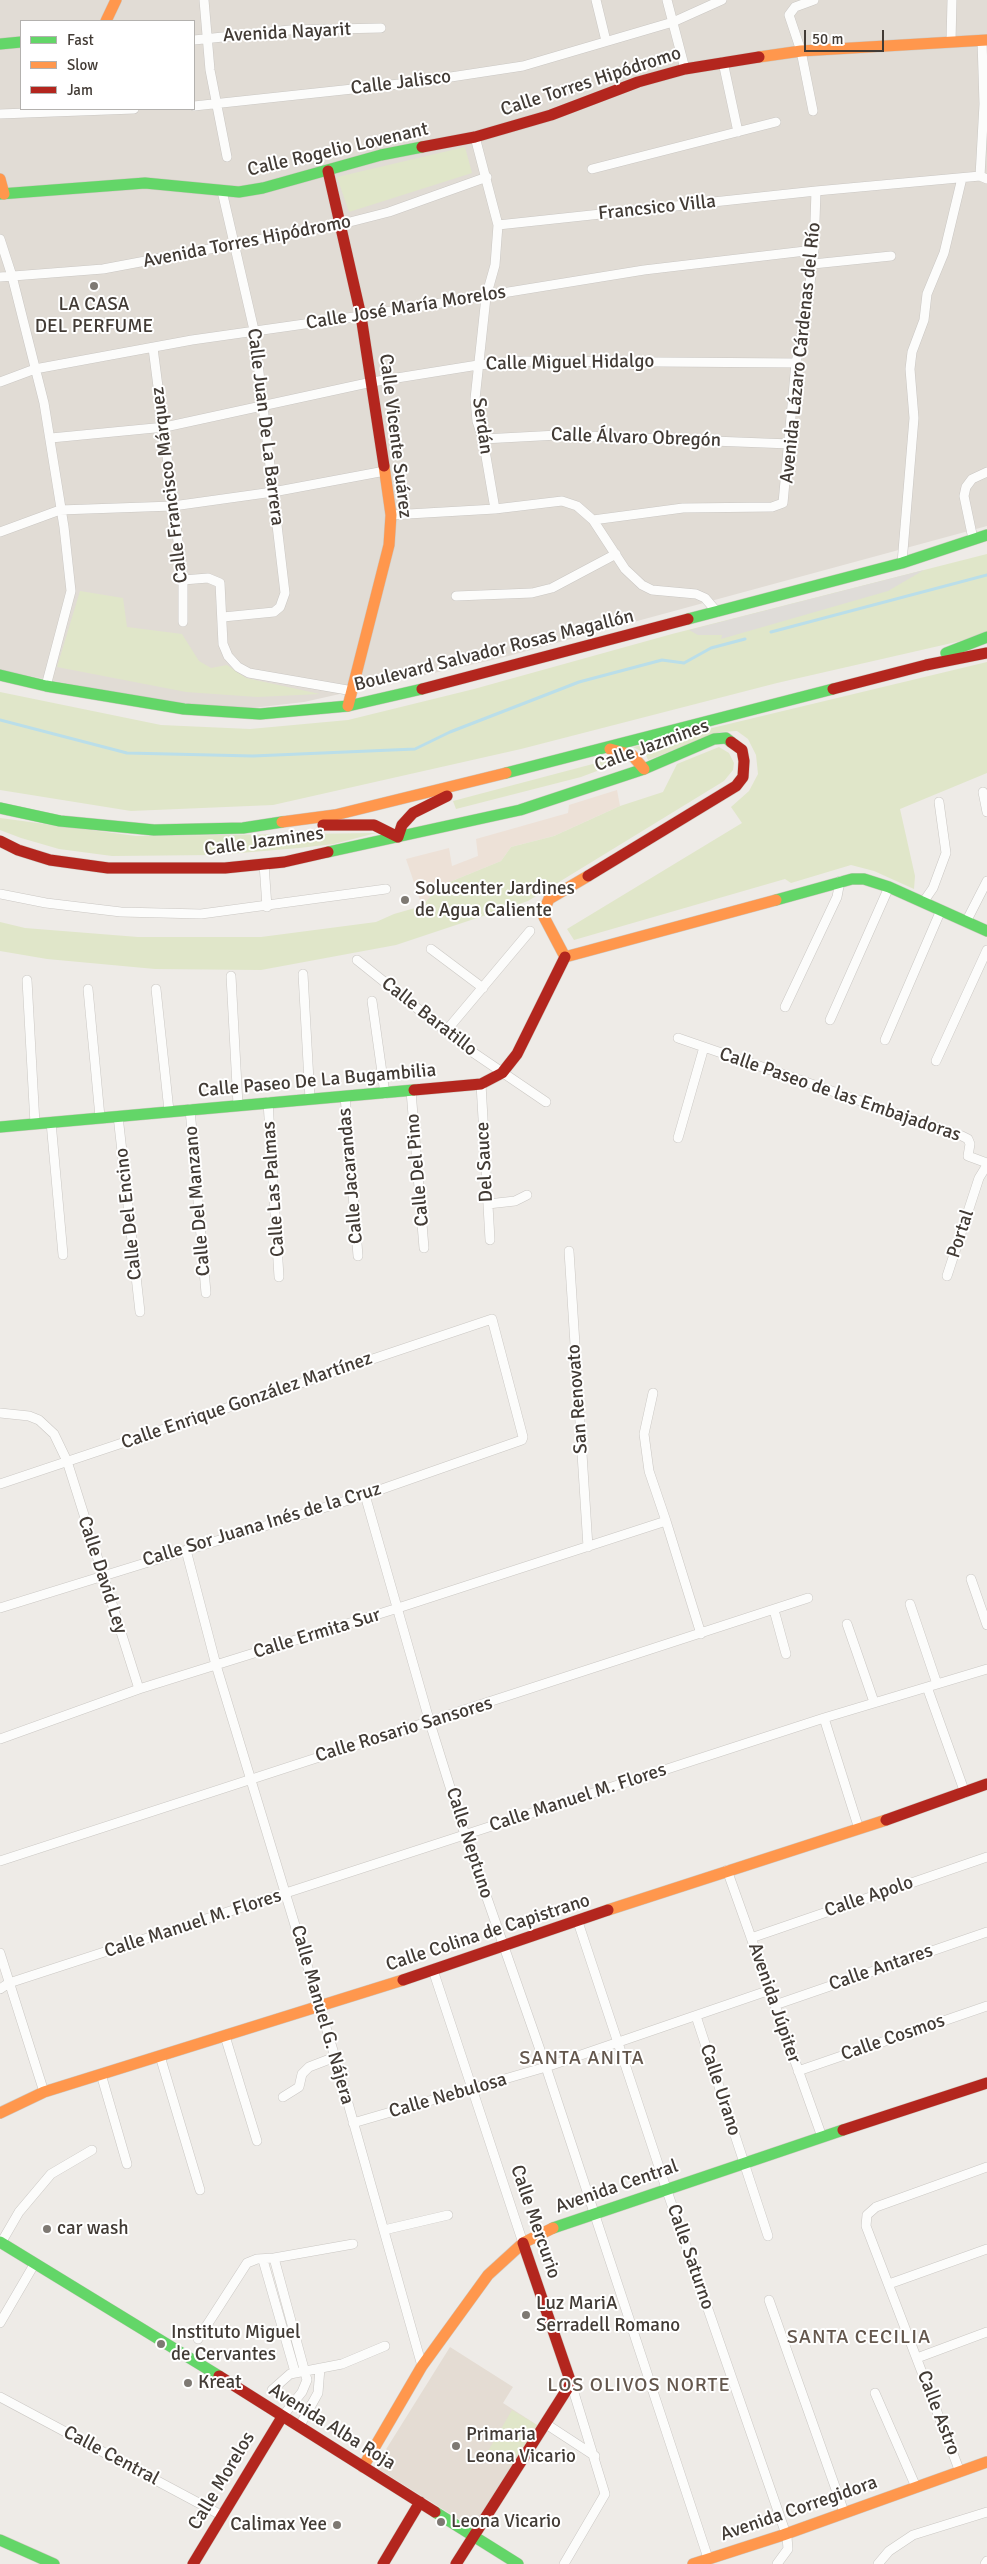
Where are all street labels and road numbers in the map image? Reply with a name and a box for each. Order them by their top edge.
street label: Avenida Nayarit [222,18,352,48]
street label: Calle Torres Hipódromo [498,42,684,122]
street label: Calle Jalisco [350,66,452,100]
street label: Calle Rogelio Lovenant [245,118,431,182]
street label: Francsico Villa [597,190,717,226]
street label: Avenida Torres Hipódromo [141,211,353,273]
street label: Avenida Lázaro Cárdenas del Río [776,221,826,485]
street label: Calle José María Morelos [304,281,508,335]
street label: Calle Juan De La Barrera [242,327,288,527]
street label: Calle Miguel Hidalgo [486,350,654,376]
street label: Calle Vicente Suárez [374,352,416,520]
street label: Calle Francisco Márquez [147,386,193,584]
street label: Serdán [467,396,497,456]
street label: Calle Álvaro Obregón [551,424,721,452]
street label: Boulevard Salvador Rosas Magallón [352,605,636,697]
street label: Calle Jazmines [592,715,712,777]
street label: Calle Jazmines [203,822,325,862]
street label: Calle Baratillo [377,972,481,1062]
street label: Calle Paseo de las Embajadoras [716,1043,964,1147]
street label: Calle Paseo De La Bugambilia [197,1059,437,1103]
street label: Calle Jacarandas [334,1107,368,1245]
street label: Calle Del Pino [402,1113,434,1227]
street label: Calle Las Palmas [258,1120,290,1258]
street label: Del Sauce [472,1121,498,1203]
street label: Calle Del Manzano [180,1125,216,1277]
street label: Calle Del Encino [111,1147,147,1281]
street label: Portal [943,1207,979,1261]
street label: San Renovato [563,1343,593,1455]
street label: Calle Enrique González Martínez [119,1347,375,1455]
street label: Calle Sor Juana Inés de la Cruz [140,1478,384,1572]
street label: Calle David Ley [72,1513,132,1637]
street label: Calle Ermita Sur [251,1604,383,1664]
street label: Calle Rosario Sansores [313,1692,495,1768]
street label: Calle Manuel M. Flores [487,1759,669,1837]
street label: Calle Neptuno [440,1785,498,1901]
street label: Calle Apolo [822,1871,916,1923]
street label: Calle Manuel M. Flores [102,1885,284,1963]
street label: Calle Colina de Capistrano [383,1889,593,1977]
street label: Calle Manuel G. Nájera [285,1923,359,2107]
street label: Avenida Júpiter [743,1940,805,2066]
street label: Calle Antares [826,1940,936,1996]
street label: Calle Cosmos [838,2010,948,2066]
street label: Calle Urano [694,2041,746,2139]
street label: Calle Nebulosa [386,2068,510,2124]
street label: Avenida Central [553,2155,681,2219]
street label: Calle Mercurio [505,2162,565,2282]
street label: Calle Saturno [661,2201,719,2313]
street label: Calle Astro [911,2368,965,2458]
street label: Avenida Alba Roja [264,2379,400,2475]
street label: Calle Central [59,2421,163,2491]
street label: Calle Morelos [184,2428,260,2534]
street label: Avenida Corregidora [718,2471,880,2547]

